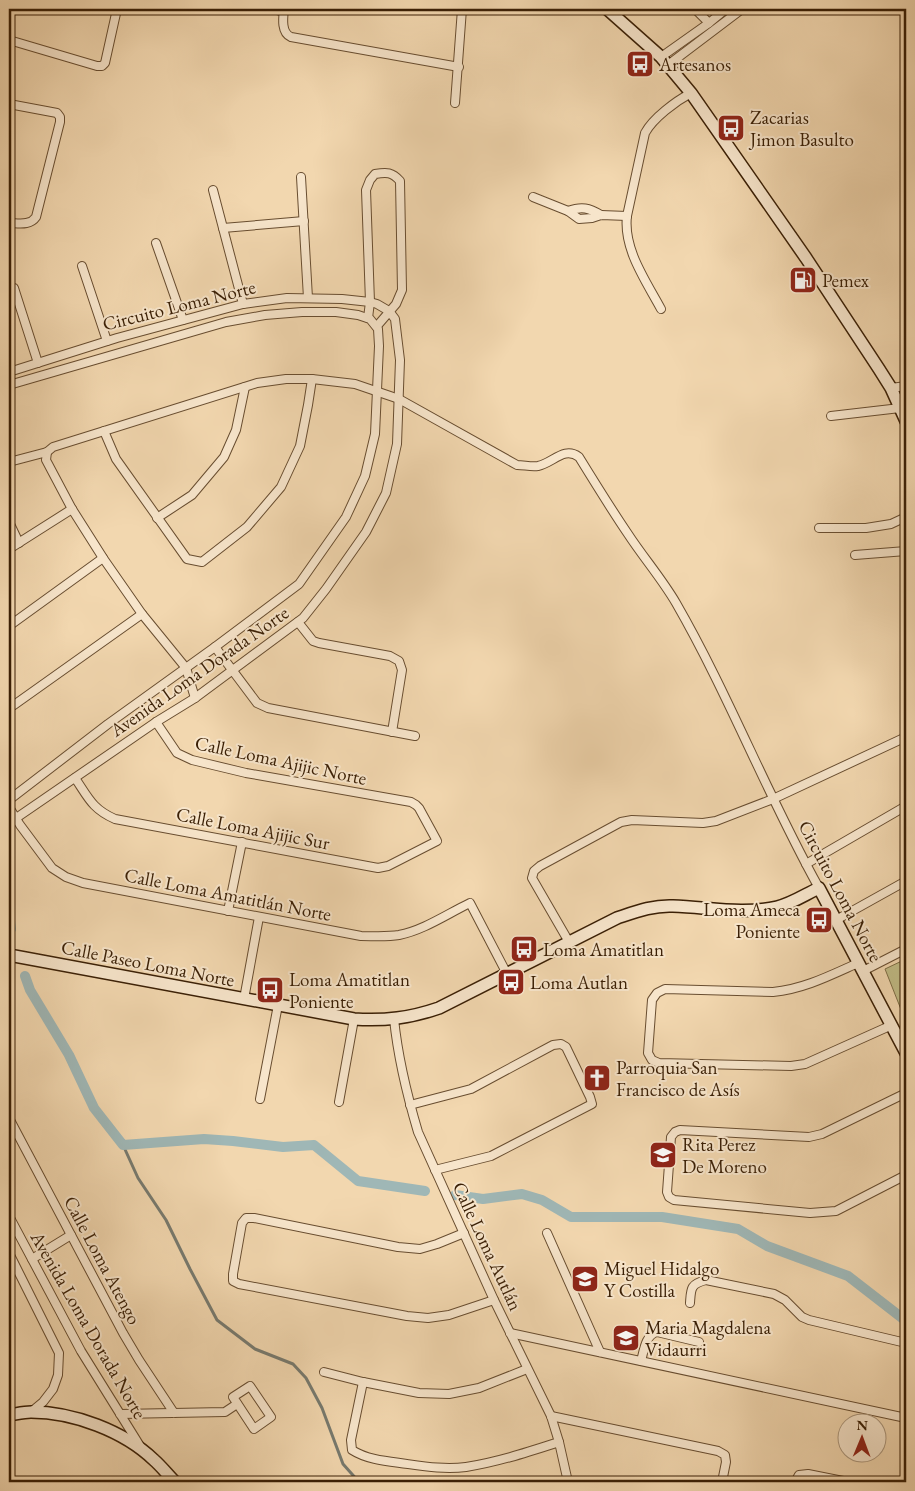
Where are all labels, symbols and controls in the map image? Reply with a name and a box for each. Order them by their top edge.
bus stop icon: Artesanos [625,49,655,79]
place label: Artesanos [658,52,731,77]
place label: Zacarias Jimon Basulto [748,105,854,152]
bus stop icon: Zacarias Jimon Basulto [716,113,746,143]
fuel station icon: Pemex [788,265,818,295]
place label: Pemex [822,268,870,293]
street label: Circuito Loma Norte [100,274,258,337]
street label: Avenida Loma Dorada Norte [104,600,293,743]
street label: Calle Loma Ajijic Norte [193,730,369,791]
street label: Calle Loma Ajijic Sur [174,801,332,856]
street label: Circuito Loma Norte [793,816,888,966]
street label: Calle Loma Amatitlán Norte [122,862,334,927]
place label: Loma Ameca Poniente [703,897,800,944]
bus stop icon: Loma Ameca Poniente [804,905,834,935]
street label: Calle Paseo Loma Norte [59,934,237,993]
bus stop icon: Loma Amatitlan [509,934,539,964]
place label: Loma Amatitlan [543,937,664,962]
place label: Loma Amatitlan Poniente [289,967,410,1014]
bus stop icon: Loma Autlan [496,967,526,997]
place label: Loma Autlan [530,970,628,995]
bus stop icon: Loma Amatitlan Poniente [255,975,285,1005]
place label: Parroquia San Francisco de Asís [616,1055,740,1102]
church icon: Parroquia San Francisco de Asís [582,1063,612,1093]
place label: Rita Perez De Moreno [682,1132,767,1179]
school or university icon: Rita Perez De Moreno [648,1140,678,1170]
street label: Calle Loma Autlán [447,1178,528,1315]
street label: Calle Loma Atengo [58,1192,147,1329]
street label: Avenida Loma Dorada Norte [24,1226,152,1423]
place label: Miguel Hidalgo Y Costilla [604,1256,719,1303]
school or university icon: Miguel Hidalgo Y Costilla [570,1264,600,1294]
place label: Maria Magdalena Vidaurri [645,1315,771,1362]
school or university icon: Maria Magdalena Vidaurri [611,1323,641,1353]
north arrow [838,1414,888,1464]
text: N [856,1416,869,1434]

